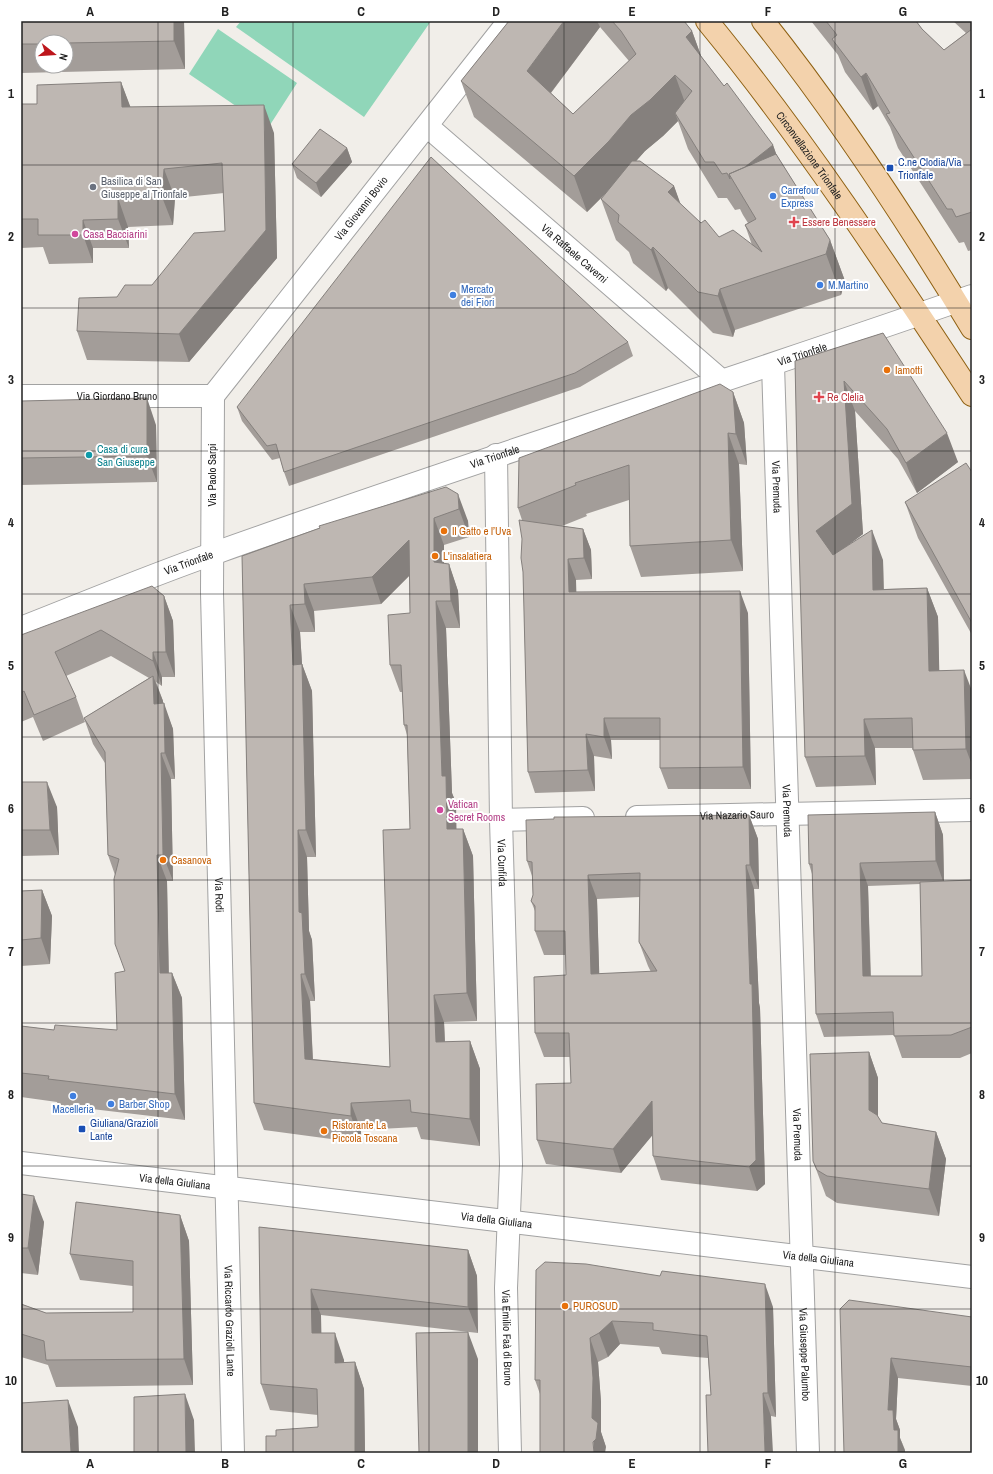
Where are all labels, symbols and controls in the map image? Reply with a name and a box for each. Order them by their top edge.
text: A [86,3,94,20]
text: B [221,3,229,20]
text: C [357,3,365,20]
text: D [492,3,500,20]
text: E [628,3,636,20]
text: F [765,3,772,20]
text: G [899,3,907,20]
north arrow [34,34,74,74]
text: N [56,52,71,62]
text: 1 [8,85,14,102]
text: 1 [979,85,985,102]
street label: Circonvallazione Trionfale [773,109,846,202]
place label: C.ne Clodia/Via Trionfale [898,155,962,182]
marker: C.ne Clodia/Via Trionfale [885,163,895,173]
street label: Via Giovanni Bovio [331,173,391,243]
place label: Basilica di San Giuseppe al Trionfale [101,174,187,201]
marker: Basilica di San Giuseppe al Trionfale [88,182,98,192]
place label: Carrefour Express [781,183,819,210]
marker: Carrefour Express [768,191,778,201]
place label: Essere Benessere [802,215,876,229]
marker: Essere Benessere [789,217,799,227]
street label: Via Raffaele Caverni [538,221,611,286]
place label: Casa Bacciarini [83,227,147,241]
text: 2 [8,228,14,245]
text: 2 [979,228,985,245]
marker: Casa Bacciarini [70,229,80,239]
place label: M.Martino [828,278,869,292]
marker: M.Martino [815,280,825,290]
place label: Mercato dei Fiori [461,282,495,309]
marker: Mercato dei Fiori [448,290,458,300]
street label: Via Trionfale [776,339,829,369]
place label: Iamotti [895,363,923,377]
marker: Iamotti [882,365,892,375]
text: 3 [8,371,14,388]
text: 3 [979,371,985,388]
street label: Via Giordano Bruno [77,389,157,403]
place label: Re Clelia [827,390,864,404]
marker: Re Clelia [814,392,824,402]
place label: Casa di cura San Giuseppe [97,442,155,469]
street label: Via Trionfale [468,442,521,471]
street label: Via Paolo Sarpi [205,443,219,507]
marker: Casa di cura San Giuseppe [84,450,94,460]
street label: Via Premuda [769,460,785,513]
text: 4 [8,514,14,531]
text: 4 [979,514,985,531]
place label: Il Gatto e l’Uva [452,524,511,538]
marker: Il Gatto e l’Uva [439,526,449,536]
street label: Via Trionfale [162,547,215,578]
place label: L'insalatiera [443,549,492,563]
marker: L'insalatiera [430,551,440,561]
text: 5 [8,657,14,674]
text: 5 [979,657,985,674]
street label: Via Premuda [779,784,795,837]
place label: Vatican Secret Rooms [448,797,506,824]
text: 6 [8,800,14,817]
text: 6 [979,800,985,817]
marker: Vatican Secret Rooms [435,805,445,815]
street label: Via Nazario Sauro [700,807,774,823]
street label: Via Cunfida [495,839,510,887]
place label: Casanova [171,853,212,867]
marker: Casanova [158,855,168,865]
street label: Via Rodi [212,877,227,913]
text: 7 [8,943,14,960]
text: 7 [979,943,985,960]
text: 8 [8,1086,14,1103]
text: 8 [979,1086,985,1103]
marker: Macelleria [68,1091,78,1101]
place label: Barber Shop [119,1097,170,1111]
marker: Barber Shop [106,1099,116,1109]
place label: Macelleria [52,1102,94,1116]
street label: Via Premuda [790,1108,806,1161]
place label: Giuliana/Grazioli Lante [90,1116,158,1143]
place label: Ristorante La Piccola Toscana [332,1118,398,1145]
marker: Giuliana/Grazioli Lante [77,1124,87,1134]
marker: Ristorante La Piccola Toscana [319,1126,329,1136]
street label: Via della Giuliana [138,1170,211,1193]
street label: Via della Giuliana [460,1209,533,1231]
text: 9 [8,1229,14,1246]
text: 9 [979,1229,985,1246]
street label: Via della Giuliana [782,1247,855,1270]
street label: Via Riccardo Grazioli Lante [221,1265,238,1377]
street label: Via Emilio Faà di Bruno [499,1290,515,1386]
place label: PUROSUD [573,1299,618,1313]
marker: PUROSUD [560,1301,570,1311]
street label: Via Giuseppe Palumbo [796,1308,813,1401]
text: 10 [5,1372,17,1389]
text: 10 [976,1372,988,1389]
text: A [86,1455,94,1472]
text: B [221,1455,229,1472]
text: C [357,1455,365,1472]
text: D [492,1455,500,1472]
text: E [628,1455,636,1472]
text: F [765,1455,772,1472]
text: G [899,1455,907,1472]

